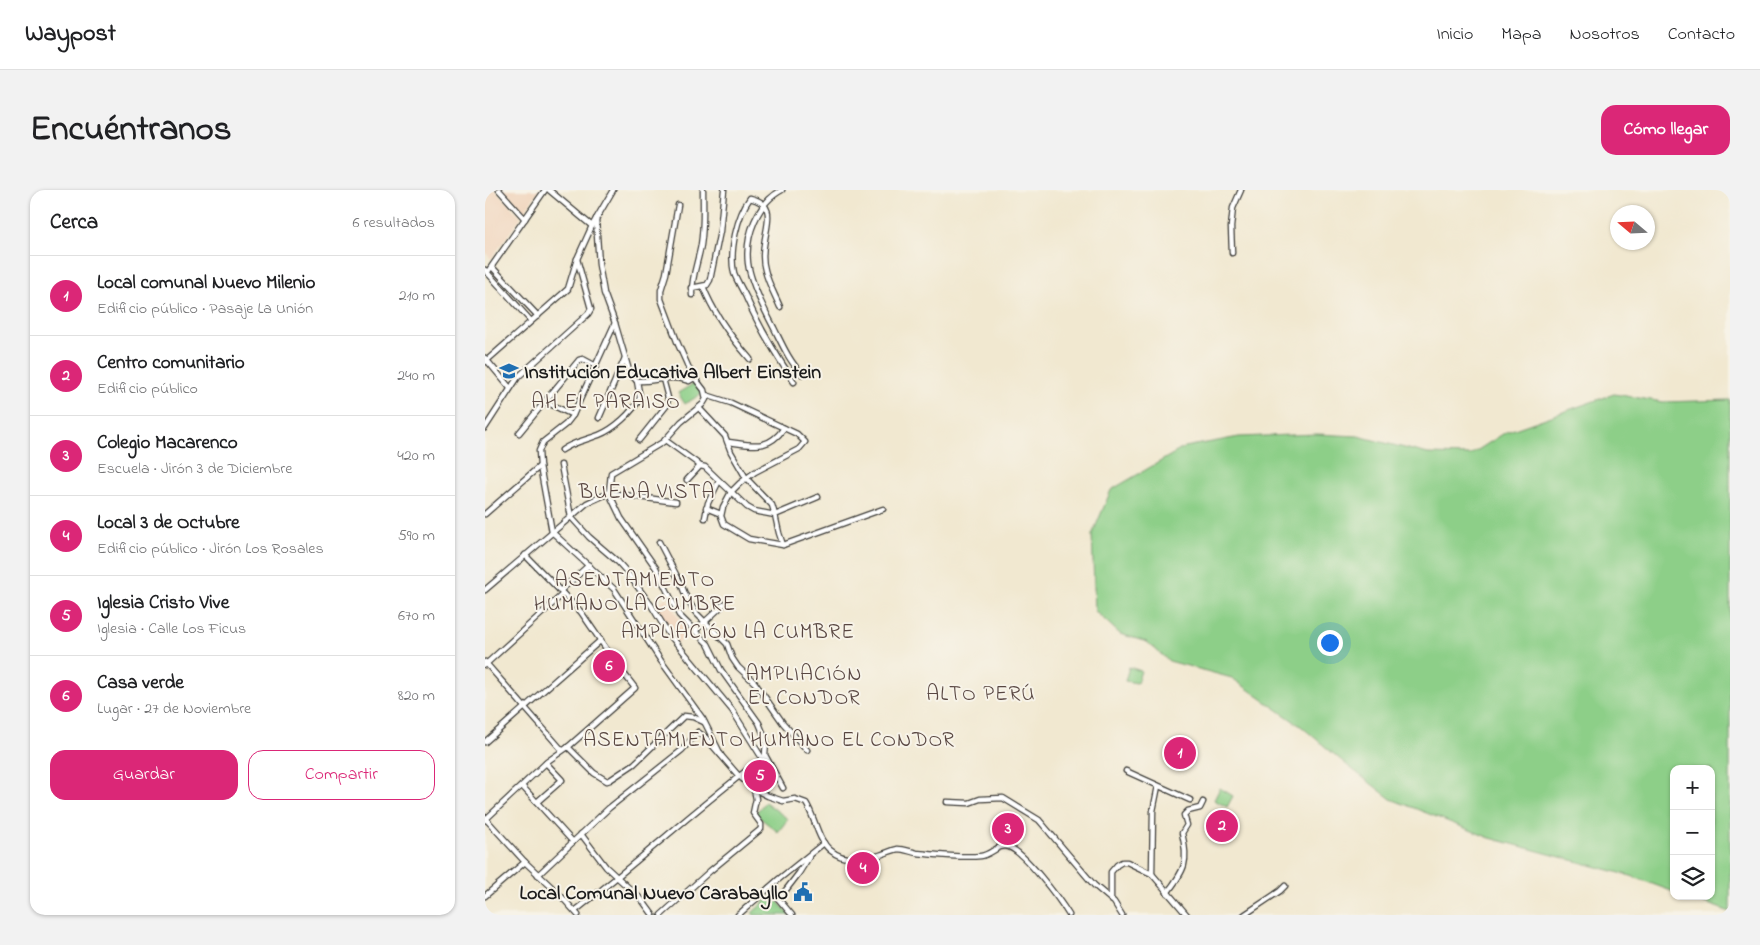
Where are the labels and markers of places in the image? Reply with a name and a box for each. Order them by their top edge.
place label: Institución Educativa Albert Einstein [524,359,821,388]
school or university icon: Institución Educativa Albert Einstein [498,360,520,382]
pin: 6 [593,647,625,685]
pin: 1 [1164,734,1196,772]
pin: 5 [744,757,776,795]
pin: 2 [1206,807,1238,845]
pin: 3 [992,810,1024,848]
pin: 4 [847,849,879,887]
place label: Local Comunal Nuevo Carabayllo [520,880,788,910]
public building icon: Local Comunal Nuevo Carabayllo [792,881,814,903]

